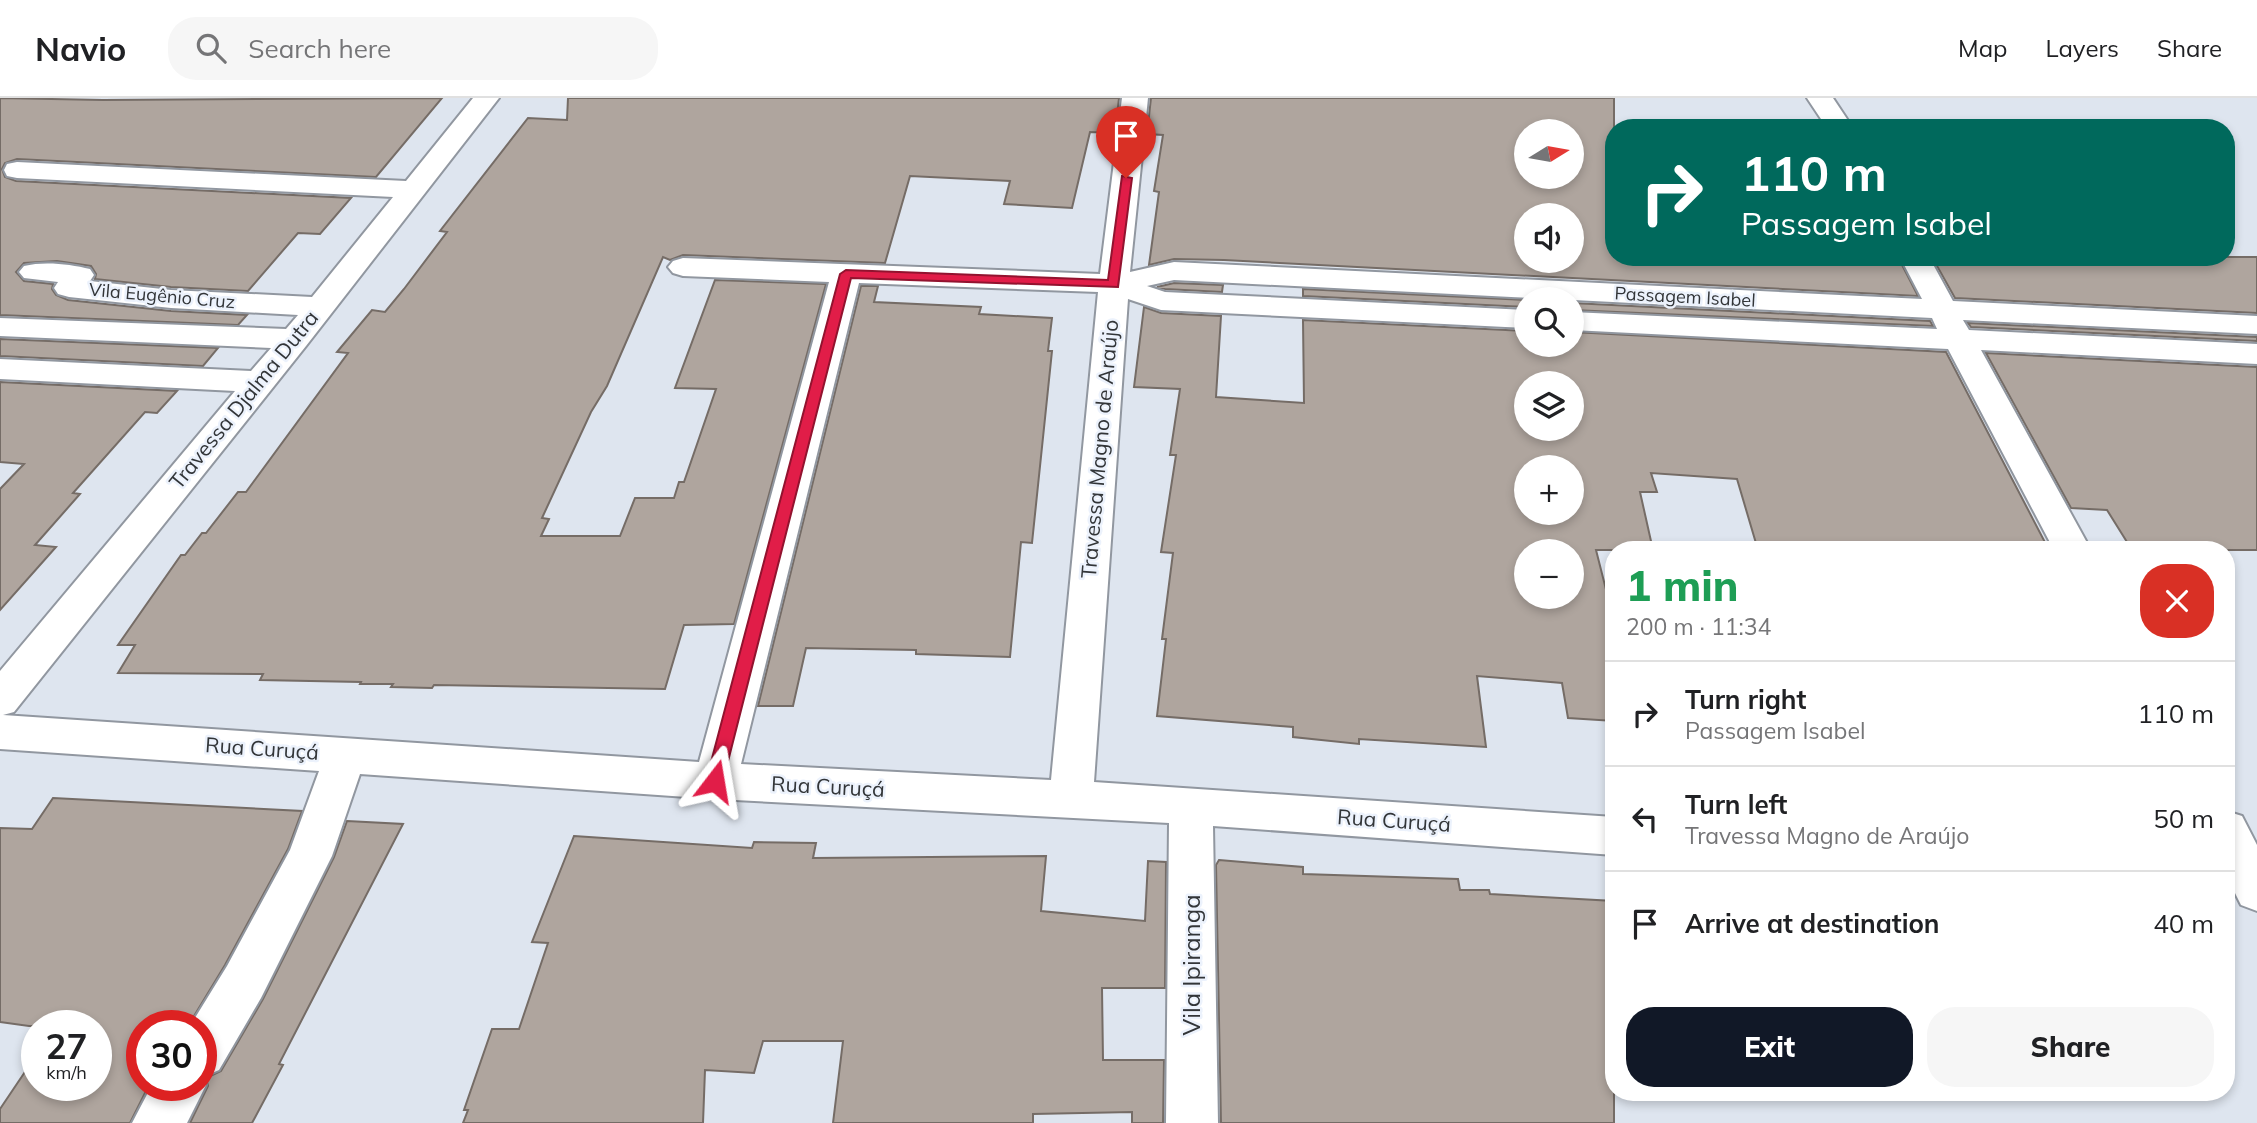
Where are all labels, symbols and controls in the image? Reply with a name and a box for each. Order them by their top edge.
search box [168,17,658,80]
text: Navio [35,28,126,69]
icon: search [192,29,230,67]
text: Search here [248,32,391,65]
text: Map [1958,33,2007,63]
text: Layers [2045,33,2119,63]
text: Share [2157,33,2222,63]
pin [1096,106,1156,178]
icon: arrive [1107,117,1145,155]
north arrow [1514,119,1584,189]
map controls [1514,119,1584,609]
text: 110 m [1741,142,1887,203]
icon: right [1626,147,1717,238]
button: sound [1514,203,1584,273]
text: Passagem Isabel [1741,203,1992,243]
street label: Vila Eugênio Cruz [88,278,236,313]
street label: Passagem Isabel [1614,281,1756,312]
button: search [1514,287,1584,357]
street label: Travessa Djalma Dutra [163,305,323,494]
street label: Travessa Magno de Araújo [1075,318,1123,579]
button: layers [1514,371,1584,441]
button: + [1514,455,1584,525]
button: − [1514,539,1584,609]
text: 1 min [1626,559,1739,612]
button: close [2140,564,2214,638]
text: 200 m · 11:34 [1626,612,1771,641]
text: Turn right [1685,683,1806,716]
icon: right [1626,695,1664,733]
text: 110 m [2138,697,2214,730]
text: Passagem Isabel [1685,716,1865,745]
street label: Rua Curuçá [204,731,320,765]
position arrow [678,744,752,818]
street label: Rua Curuçá [771,770,886,802]
text: Turn left [1685,788,1787,821]
icon: left [1626,800,1664,838]
text: 50 m [2153,802,2214,835]
street label: Rua Curuçá [1336,803,1452,837]
text: Travessa Magno de Araújo [1685,821,1969,850]
street label: Vila Ipiranga [1176,894,1206,1036]
icon: arrive [1626,905,1664,943]
text: Arrive at destination [1685,907,1940,940]
text: 40 m [2153,907,2214,940]
button: Exit [1626,1007,1913,1087]
button: Share [1927,1007,2214,1087]
speed limit sign: 30 [126,1010,217,1101]
text: 27 [45,1024,88,1068]
text: km/h [46,1061,87,1084]

